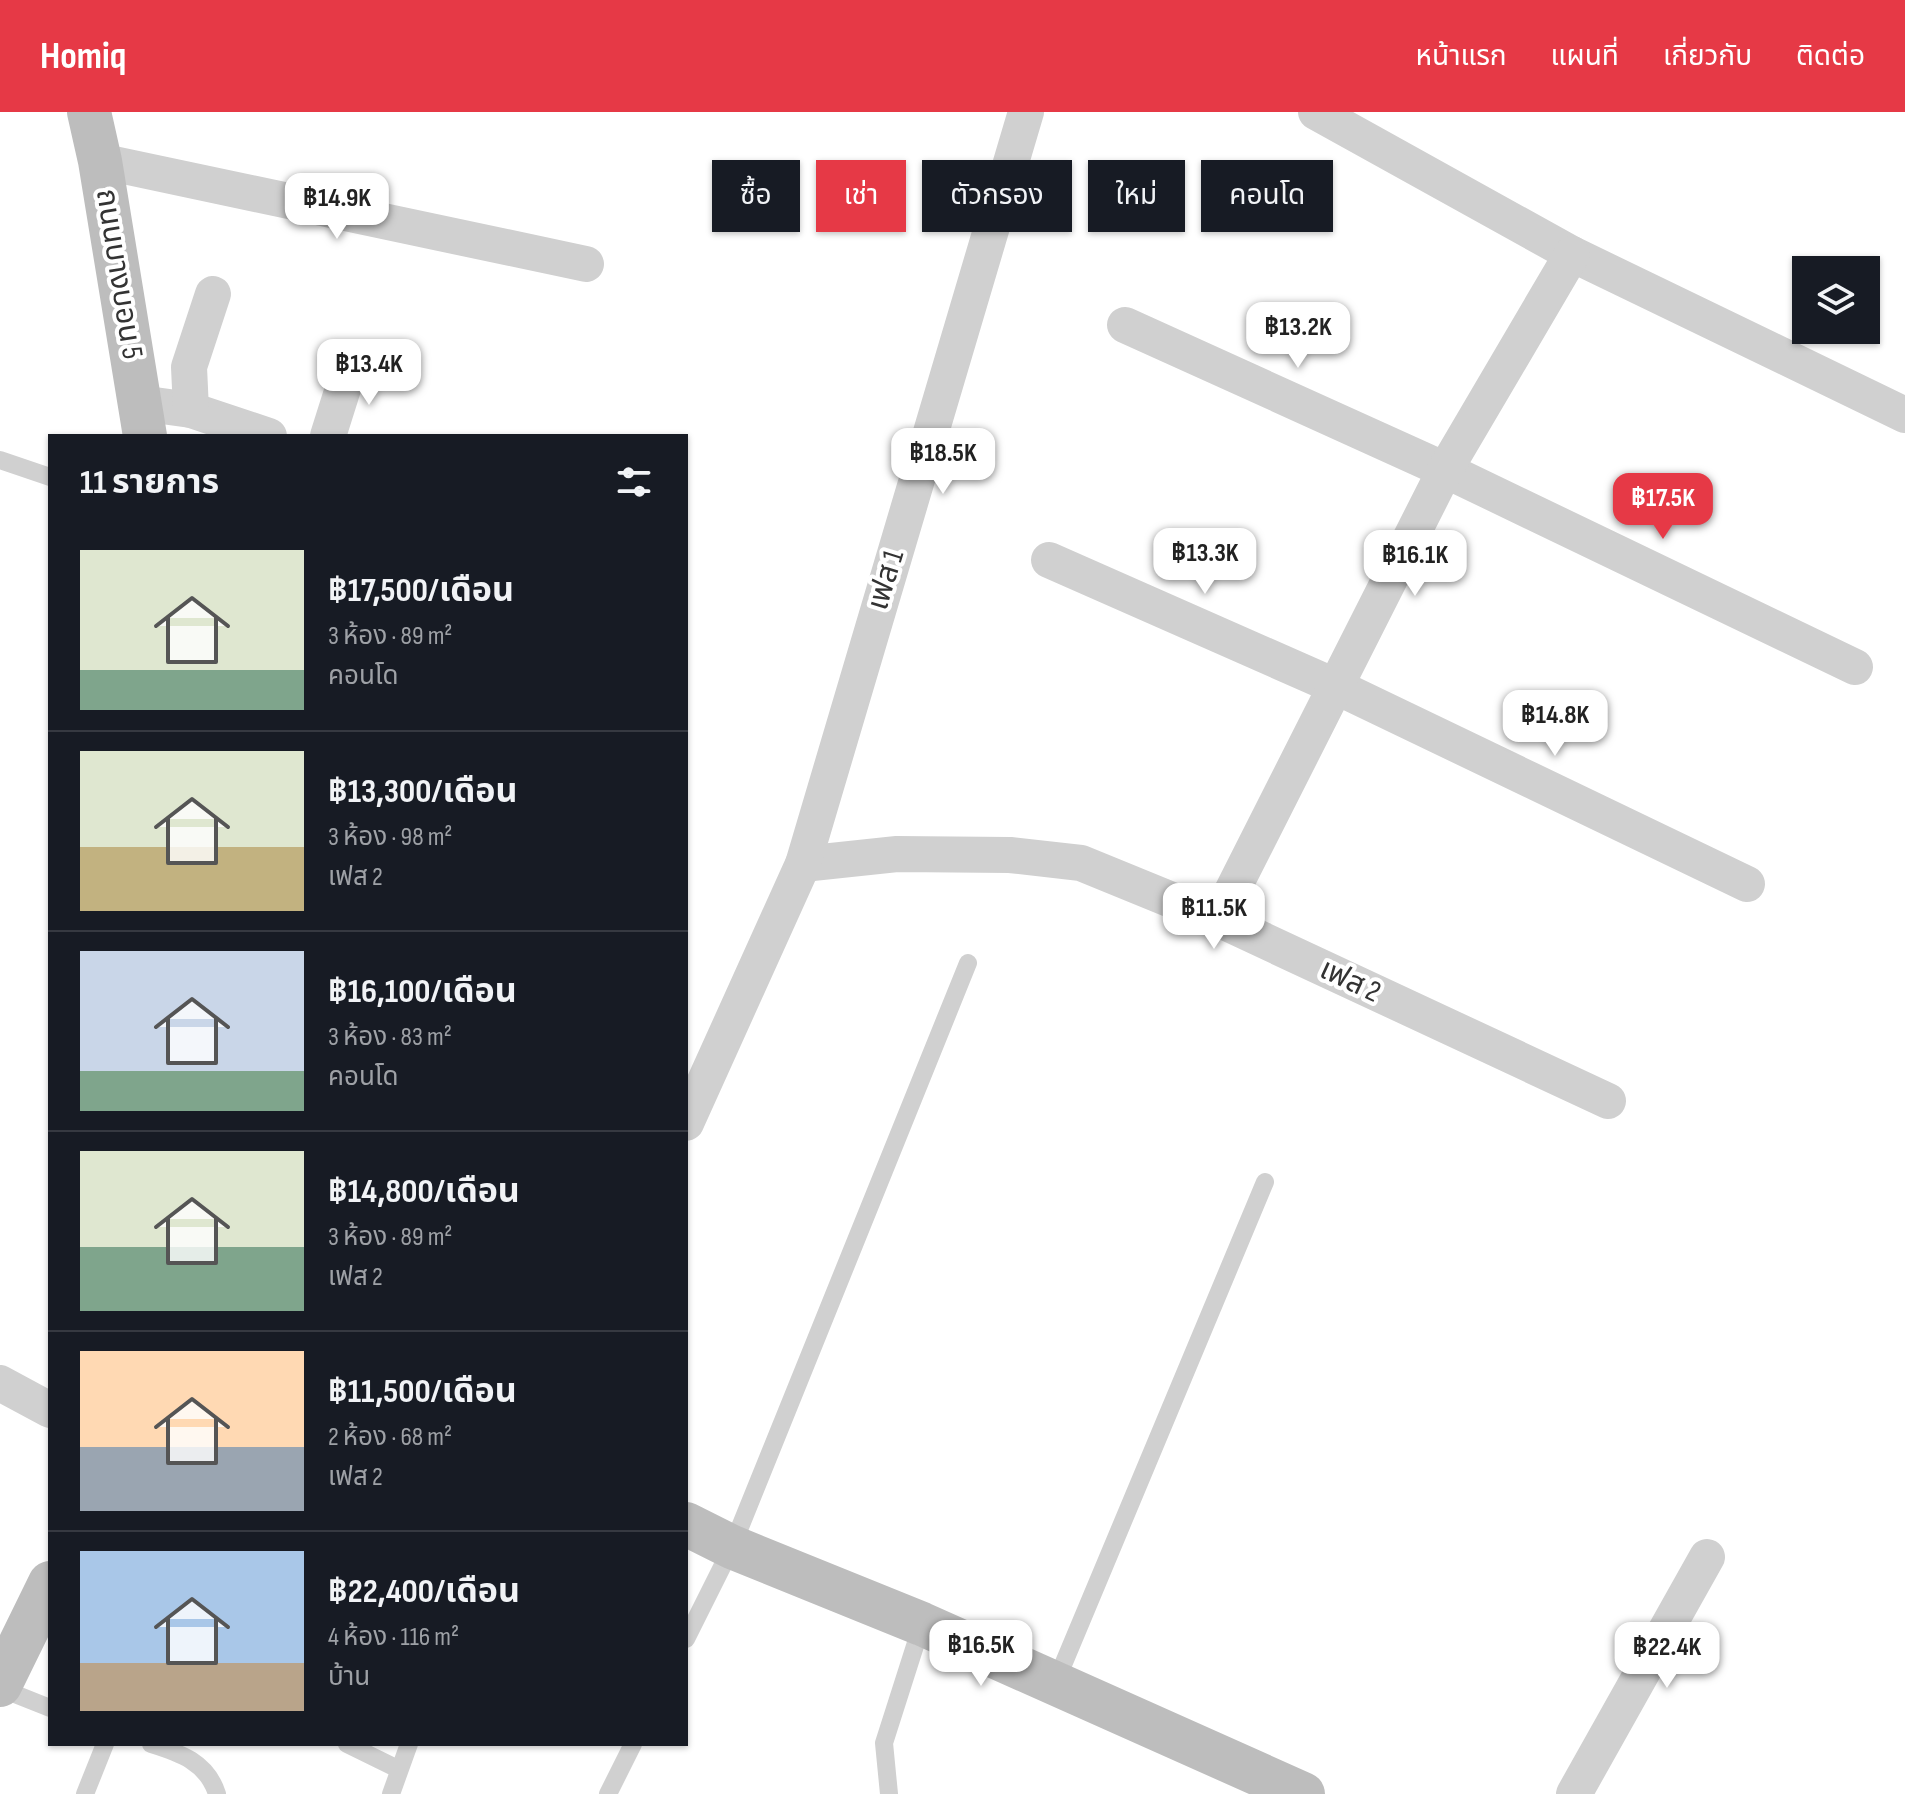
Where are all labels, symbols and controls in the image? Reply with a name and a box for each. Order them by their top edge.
text: Homiq [40,34,126,79]
text: หน้าแรก [1416,40,1507,73]
text: แผนที่ [1551,40,1619,73]
text: เกี่ยวกับ [1663,40,1752,73]
text: ติดต่อ [1796,40,1865,73]
chip: ซื้อ [712,160,800,232]
chip: เช่า [816,160,906,232]
chip: ตัวกรอง [922,160,1072,232]
chip: ใหม่ [1088,160,1185,232]
chip: คอนโด [1201,160,1333,232]
pin: ฿14.9K [272,173,402,241]
text: ฿14.9K [303,183,371,214]
street label: ถนนบางบอน 5 [88,186,150,362]
map controls [1792,256,1880,344]
button: layers [1792,256,1880,344]
pin: ฿13.2K [1233,302,1363,370]
text: ฿13.2K [1264,312,1332,343]
pin: ฿13.4K [304,339,434,407]
text: ฿13.4K [335,349,403,380]
pin: ฿18.5K [878,428,1008,496]
text: ฿18.5K [909,438,977,469]
icon: filters [612,460,656,504]
text: 11 รายการ [80,462,219,503]
pin: ฿17.5K [1598,473,1728,541]
text: ฿17.5K [1631,483,1695,514]
pin: ฿13.3K [1140,528,1270,596]
pin: ฿16.1K [1350,530,1480,598]
text: ฿13.3K [1171,538,1239,569]
text: ฿16.1K [1382,540,1448,571]
street label: เฟส 1 [860,545,912,615]
text: ฿17,500/เดือน [328,570,514,611]
icon: home [144,582,240,678]
text: 3 ห้อง · 89 m² [328,621,452,652]
text: คอนโด [328,661,399,692]
pin: ฿14.8K [1490,690,1620,758]
text: ฿14.8K [1521,700,1589,731]
text: ฿13,300/เดือน [328,771,517,812]
icon: home [144,783,240,879]
text: 3 ห้อง · 98 m² [328,822,452,853]
text: เฟส 2 [328,862,383,893]
pin: ฿11.5K [1149,883,1279,951]
text: ฿11.5K [1181,893,1247,924]
street label: เฟส 2 [1314,951,1386,1011]
text: ฿16,100/เดือน [328,971,517,1012]
icon: home [144,983,240,1079]
text: 3 ห้อง · 83 m² [328,1022,452,1053]
text: คอนโด [328,1062,399,1093]
text: ฿14,800/เดือน [328,1171,520,1212]
icon: home [144,1183,240,1279]
text: 3 ห้อง · 89 m² [328,1222,452,1253]
text: เฟส 2 [328,1262,383,1293]
text: ฿11,500/เดือน [328,1371,517,1412]
icon: home [144,1383,240,1479]
text: 2 ห้อง · 68 m² [328,1422,452,1453]
text: เฟส 2 [328,1462,383,1493]
text: ฿22,400/เดือน [328,1571,520,1612]
icon: home [144,1583,240,1679]
pin: ฿16.5K [916,1620,1046,1688]
text: 4 ห้อง · 116 m² [328,1622,459,1653]
pin: ฿22.4K [1602,1622,1732,1690]
text: ฿16.5K [947,1630,1015,1661]
text: ฿22.4K [1633,1632,1701,1663]
text: บ้าน [328,1662,370,1693]

